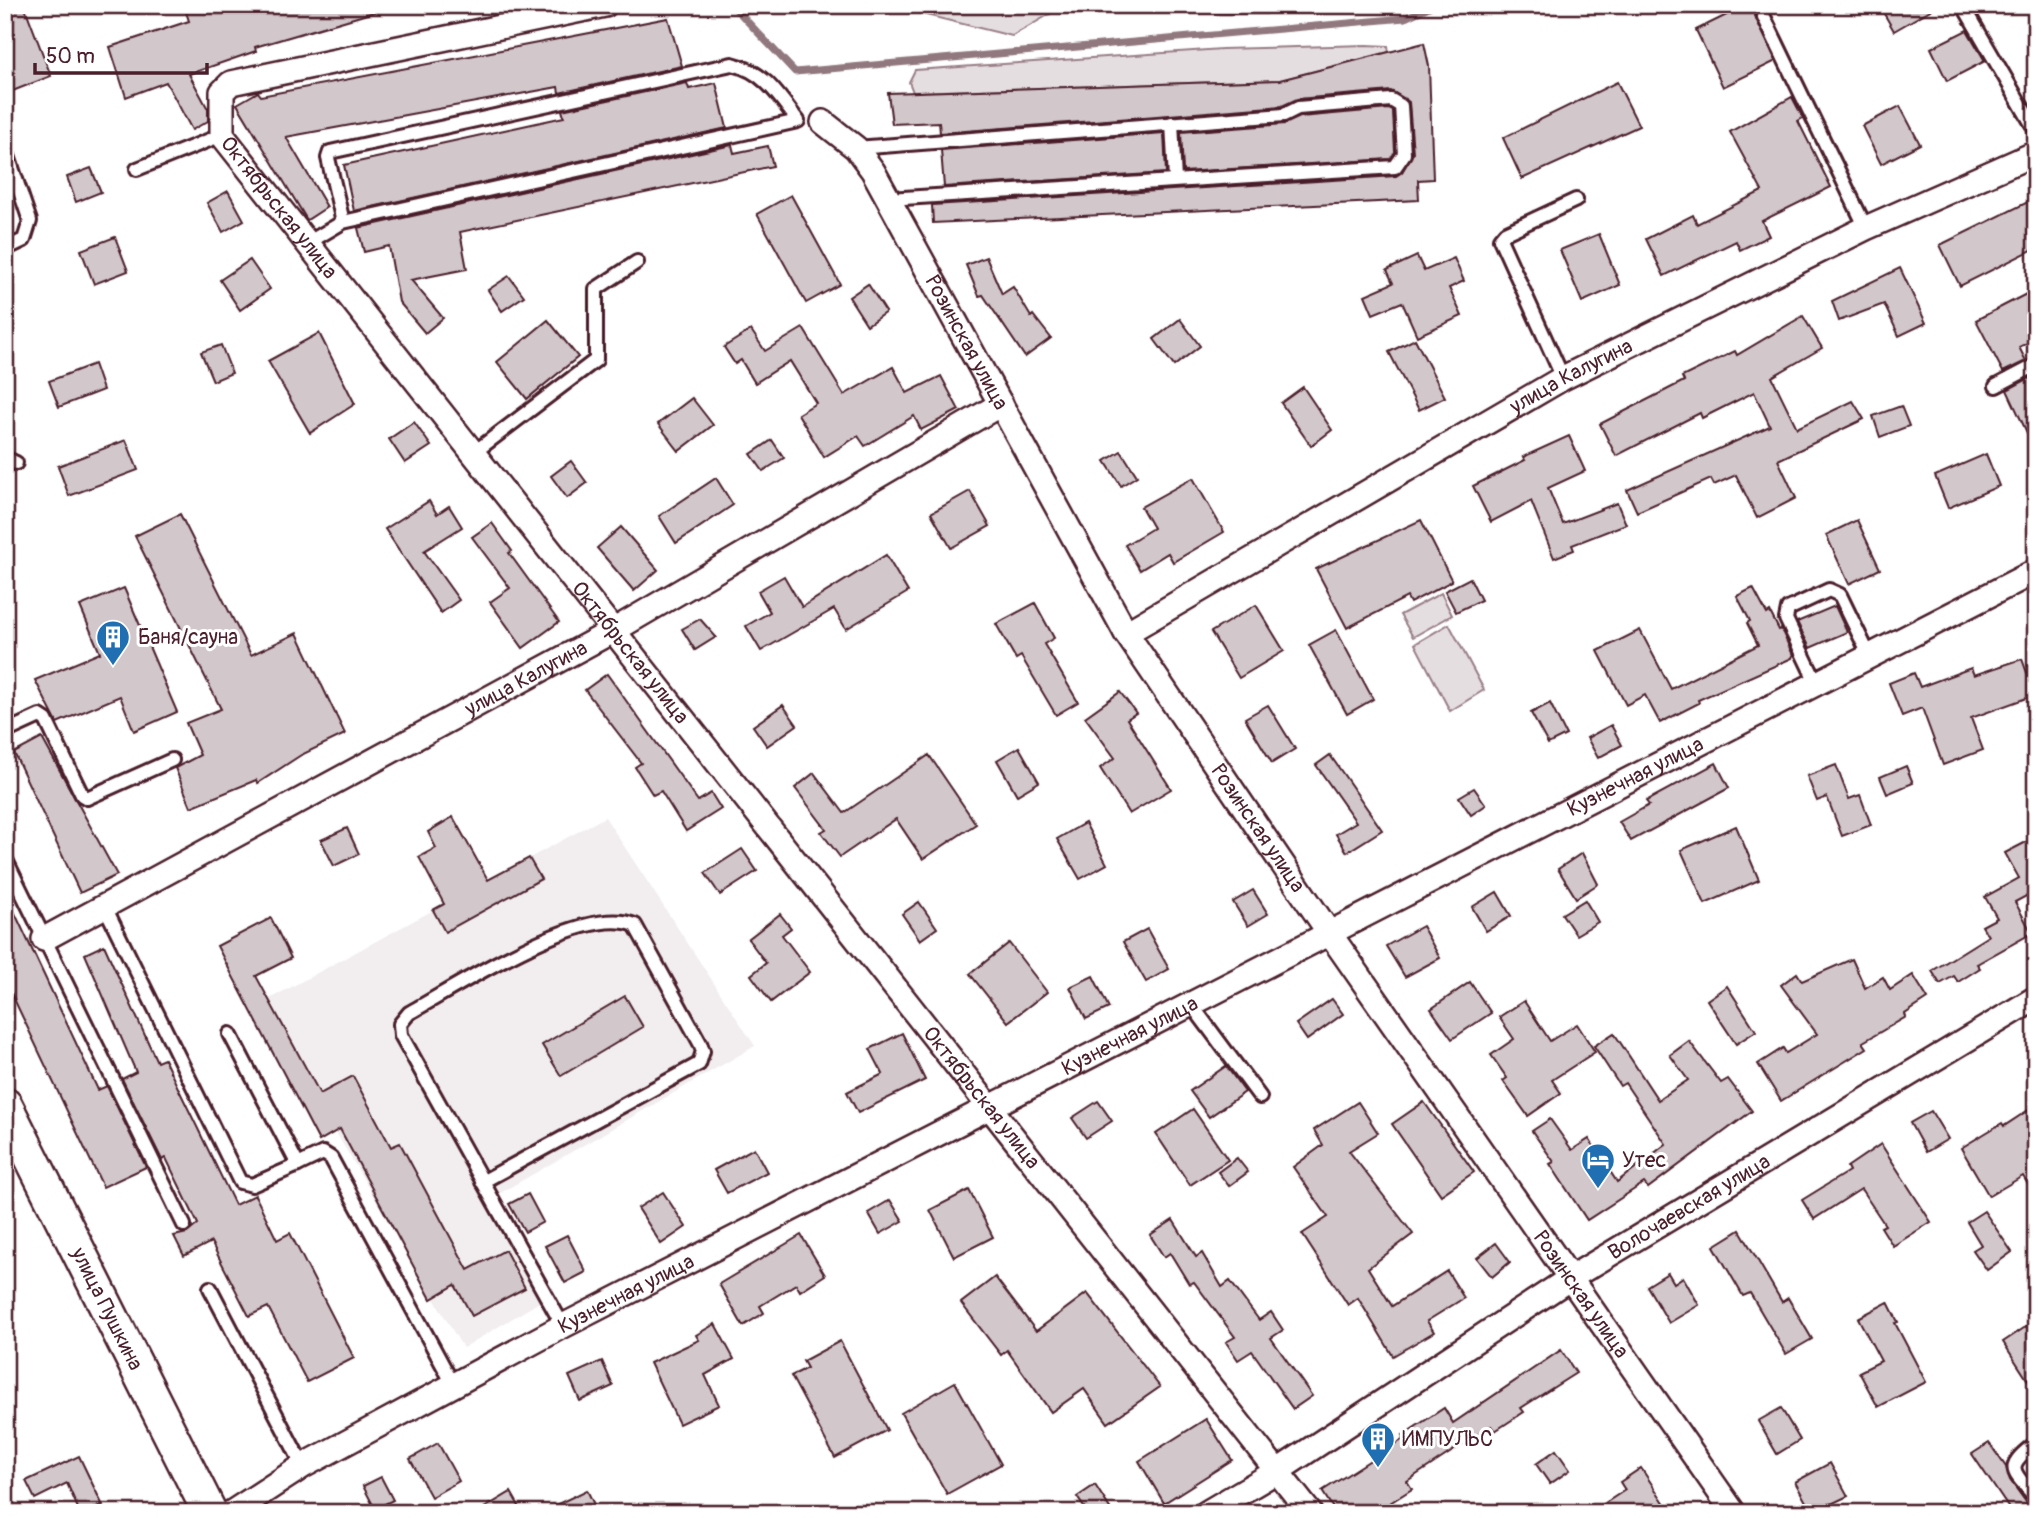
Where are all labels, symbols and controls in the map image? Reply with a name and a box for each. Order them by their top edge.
scale bar [35,32,206,76]
text: 50 m [46,43,95,70]
street label: Октябрьская улица [215,131,344,284]
street label: Розинская улица [919,270,1015,415]
street label: улица Калугина [1504,332,1637,420]
street label: Октябрьская улица [566,576,695,729]
building icon: Баня/сауна [94,618,132,667]
place label: Баня/сауна [138,624,238,651]
street label: улица Калугина [459,634,592,723]
street label: Кузнечная улица [1562,730,1708,823]
street label: Розинская улица [1205,759,1311,898]
street label: Кузнечная улица [1057,989,1202,1082]
street label: Октябрьская улица [917,1021,1046,1174]
hotel icon: Утес [1579,1141,1617,1190]
place label: Утес [1622,1147,1666,1174]
street label: Волочаевская улица [1603,1148,1775,1266]
street label: Розинская улица [1527,1225,1635,1363]
street label: улица Пушкина [65,1242,149,1375]
street label: Кузнечная улица [553,1248,699,1340]
building icon: ИМПУЛЬС [1359,1420,1397,1469]
place label: ИМПУЛЬС [1402,1426,1493,1453]

